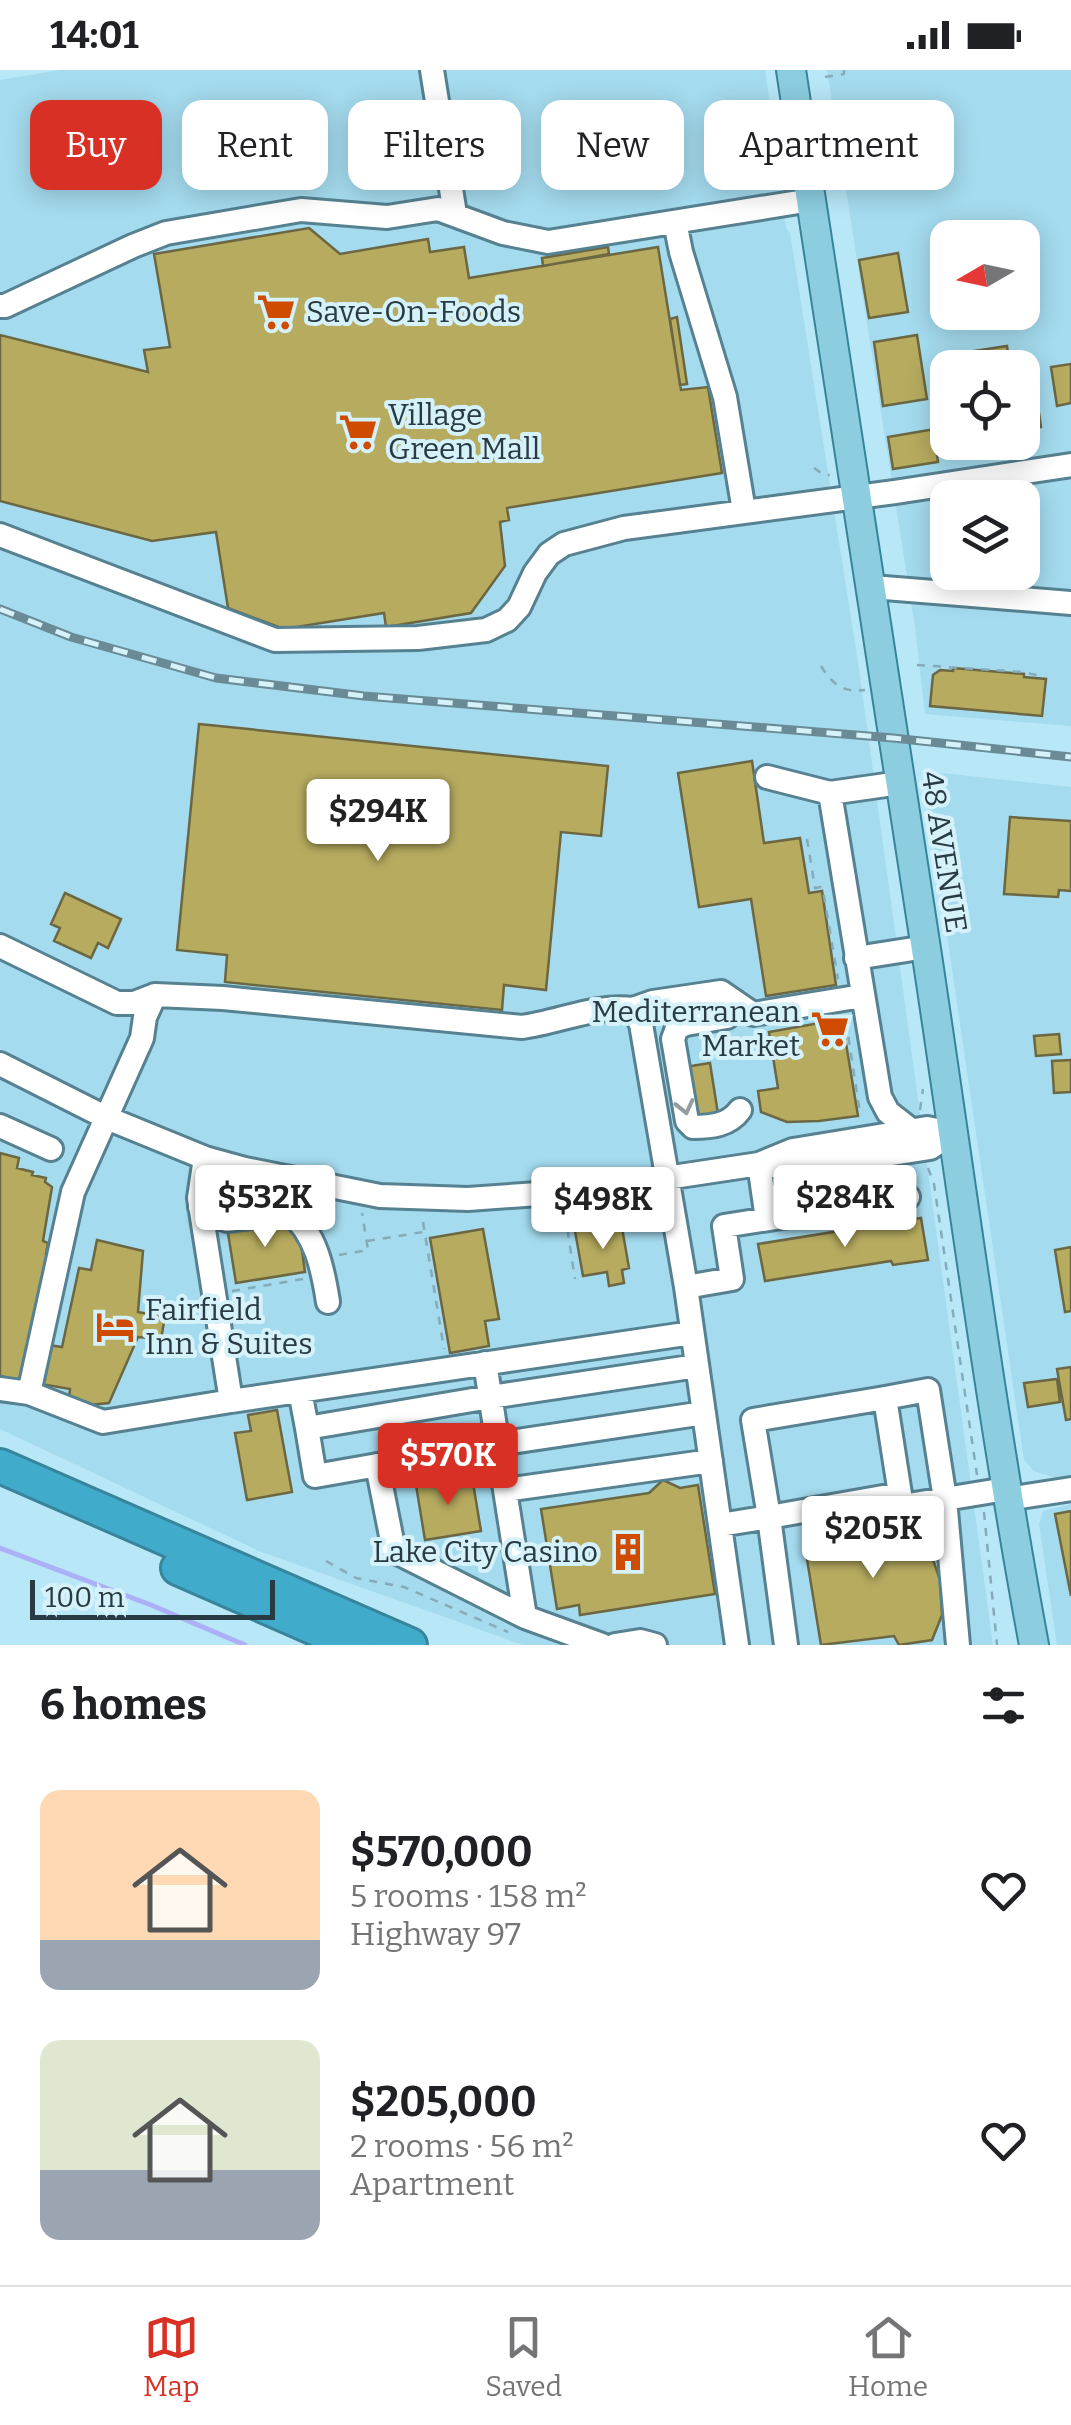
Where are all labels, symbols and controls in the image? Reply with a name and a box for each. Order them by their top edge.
text: 14:01 [50,12,139,58]
chip: Buy [30,100,162,190]
chip: Rent [182,100,328,190]
chip: Filters [348,100,521,190]
chip: New [541,100,684,190]
chip: Apartment [704,100,954,190]
north arrow [930,220,1040,330]
map controls [930,220,1040,590]
supermarket icon: Save-On-Foods [255,291,297,333]
place label: Save-On-Foods [306,294,521,330]
button: locate [930,350,1040,460]
place label: Village Green Mall [388,397,540,467]
supermarket icon: Village Green Mall [337,411,379,453]
button: layers [930,480,1040,590]
street label: 48 AVENUE [913,769,975,935]
pin: $294K [308,779,448,864]
text: $294K [329,792,427,830]
place label: Mediterranean Market [591,994,800,1064]
supermarket icon: Mediterranean Market [809,1008,851,1050]
one-way arrow [674,1098,695,1115]
pin: $532K [195,1165,335,1250]
pin: $284K [775,1165,915,1250]
pin: $498K [533,1167,673,1252]
text: $532K [217,1178,313,1216]
text: $284K [795,1178,895,1216]
text: $498K [553,1180,653,1218]
place label: Fairfield Inn & Suites [145,1292,313,1362]
hotel icon: Fairfield Inn & Suites [94,1306,136,1348]
pin: $570K [378,1423,518,1508]
text: $570K [400,1436,496,1474]
pin: $205K [803,1496,943,1581]
text: $205K [824,1509,922,1547]
building icon: Lake City Casino [607,1531,649,1573]
place label: Lake City Casino [373,1534,598,1570]
scale bar [30,1575,275,1620]
text: 100 m [45,1581,125,1614]
icon: filters [976,1678,1031,1733]
text: 6 homes [40,1680,207,1730]
text: $570,000 [350,1827,533,1877]
icon: home [120,1830,240,1950]
icon: heart [976,1863,1031,1918]
text: 5 rooms · 158 m² [350,1877,587,1915]
text: Highway 97 [350,1915,521,1953]
text: $205,000 [350,2077,537,2127]
icon: home [120,2080,240,2200]
icon: heart [976,2113,1031,2168]
text: 2 rooms · 56 m² [350,2127,574,2165]
text: Apartment [350,2165,514,2203]
tab: Map [143,2310,199,2403]
tab: Saved [485,2310,562,2403]
tab: Home [848,2310,928,2403]

